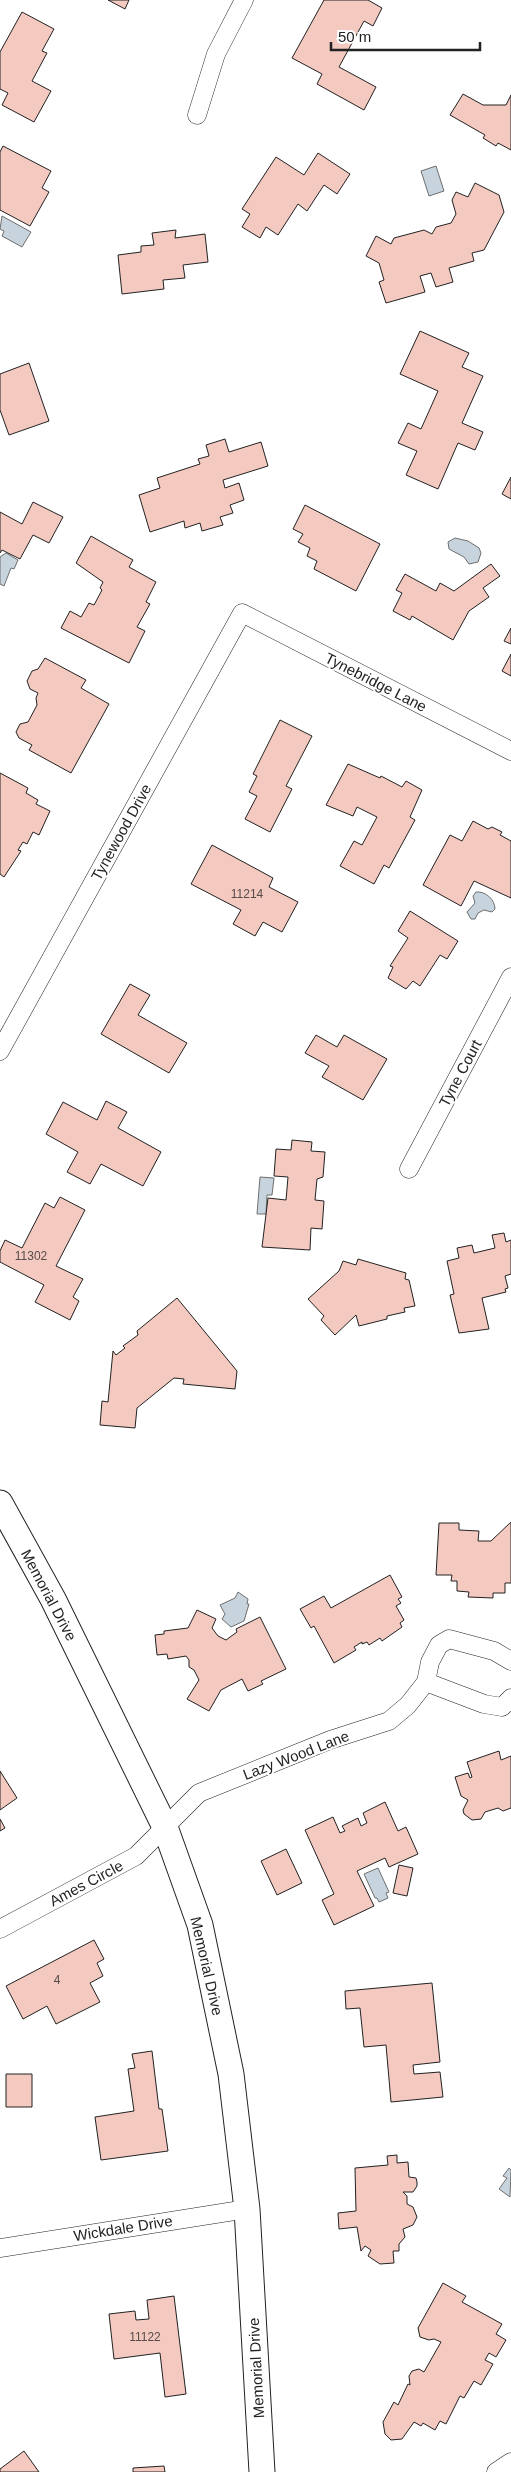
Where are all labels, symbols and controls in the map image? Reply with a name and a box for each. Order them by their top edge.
scale bar [331,20,480,52]
text: 50 m [338,28,371,45]
street label: Tynebridge Lane [322,649,430,715]
street label: Tynewood Drive [87,781,155,883]
house number: 11214 [231,887,264,901]
street label: Tyne Court [435,1036,485,1109]
house number: 11302 [15,1249,48,1263]
street label: Memorial Drive [18,1546,80,1644]
street label: Lazy Wood Lane [241,1727,351,1783]
street label: Ames Circle [46,1857,126,1909]
street label: Memorial Drive [187,1915,227,2017]
house number: 4 [54,1973,61,1987]
street label: Wickdale Drive [72,2212,174,2244]
street label: Memorial Drive [245,2317,267,2419]
house number: 11122 [129,2330,161,2344]

